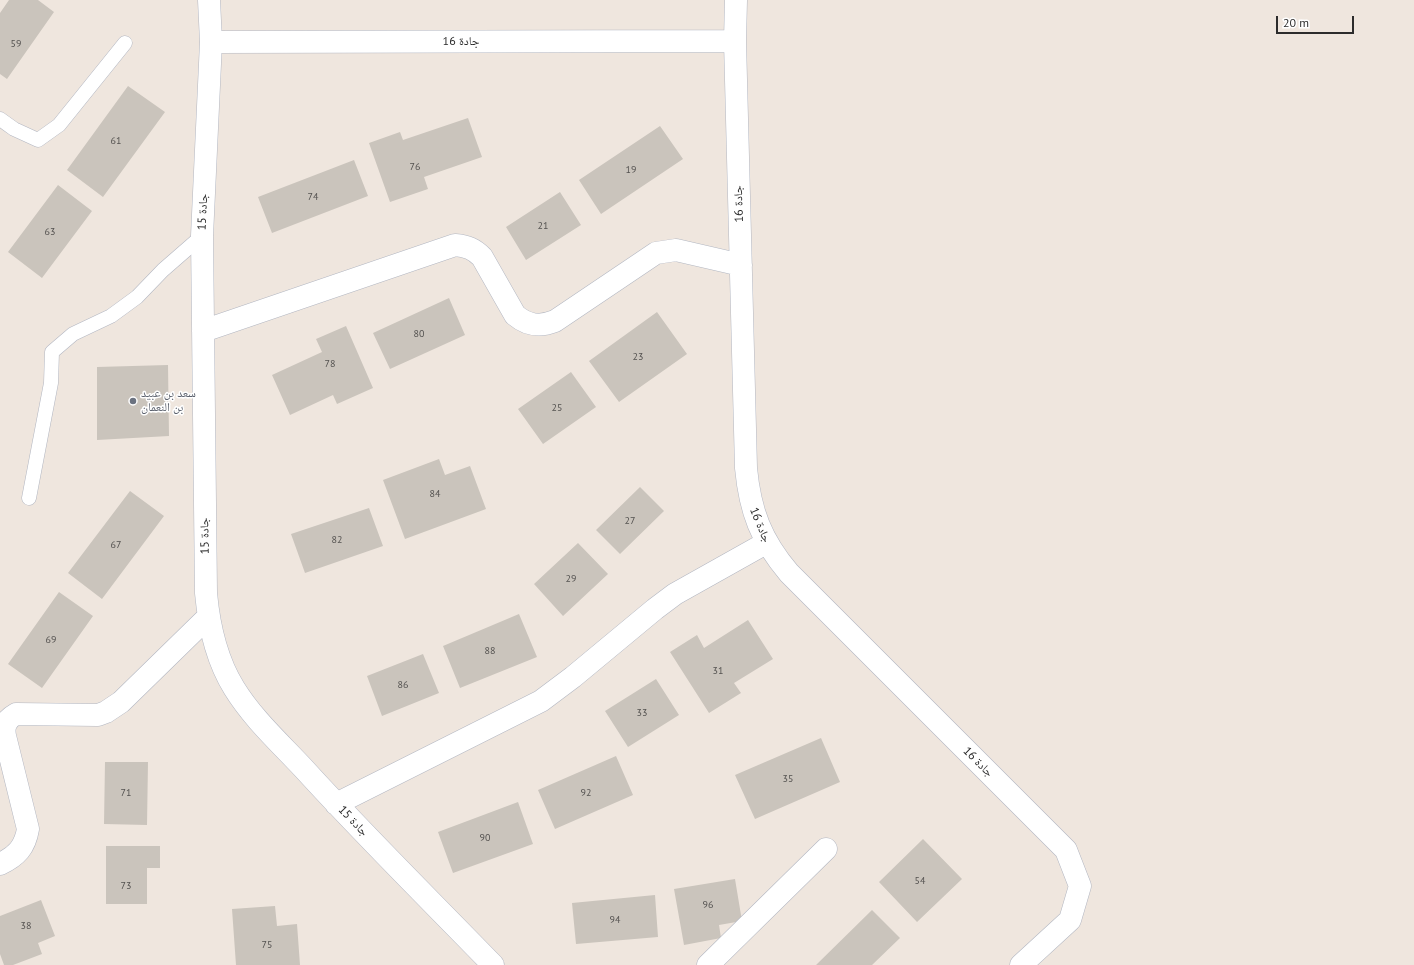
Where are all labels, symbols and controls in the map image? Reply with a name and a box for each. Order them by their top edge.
scale bar [1278,8,1356,34]
text: 20 m [1283,15,1309,30]
street label: جادة 16 [443,35,479,49]
house number: 59 [11,38,21,50]
house number: 61 [111,135,121,147]
house number: 76 [410,161,420,173]
house number: 19 [626,164,636,176]
street label: جادة 16 [731,185,747,223]
house number: 74 [308,191,318,203]
street label: جادة 15 [195,193,211,231]
house number: 21 [538,220,548,232]
house number: 63 [45,226,55,238]
house number: 80 [414,328,424,340]
house number: 23 [633,351,643,363]
house number: 78 [325,358,335,370]
place label: سعد بن عبيد بن النعمان [141,387,196,415]
marker: سعد بن عبيد بن النعمان [128,396,138,406]
house number: 25 [552,402,562,414]
house number: 84 [430,488,440,500]
street label: جادة 16 [746,505,774,545]
house number: 27 [625,515,635,527]
street label: جادة 15 [197,517,213,555]
house number: 82 [332,534,342,546]
house number: 67 [111,539,121,551]
house number: 29 [566,573,576,585]
house number: 69 [46,634,56,646]
house number: 88 [485,645,495,657]
house number: 31 [713,665,723,677]
house number: 86 [398,679,408,691]
house number: 33 [637,707,647,719]
street label: جادة 16 [960,744,996,780]
house number: 35 [783,773,793,785]
house number: 71 [121,787,131,799]
house number: 92 [581,787,591,799]
street label: جادة 15 [335,803,371,839]
house number: 90 [480,832,490,844]
house number: 54 [915,875,925,887]
house number: 73 [121,880,131,892]
house number: 96 [703,899,713,911]
house number: 94 [610,914,620,926]
house number: 38 [21,920,31,932]
house number: 75 [262,939,272,951]

